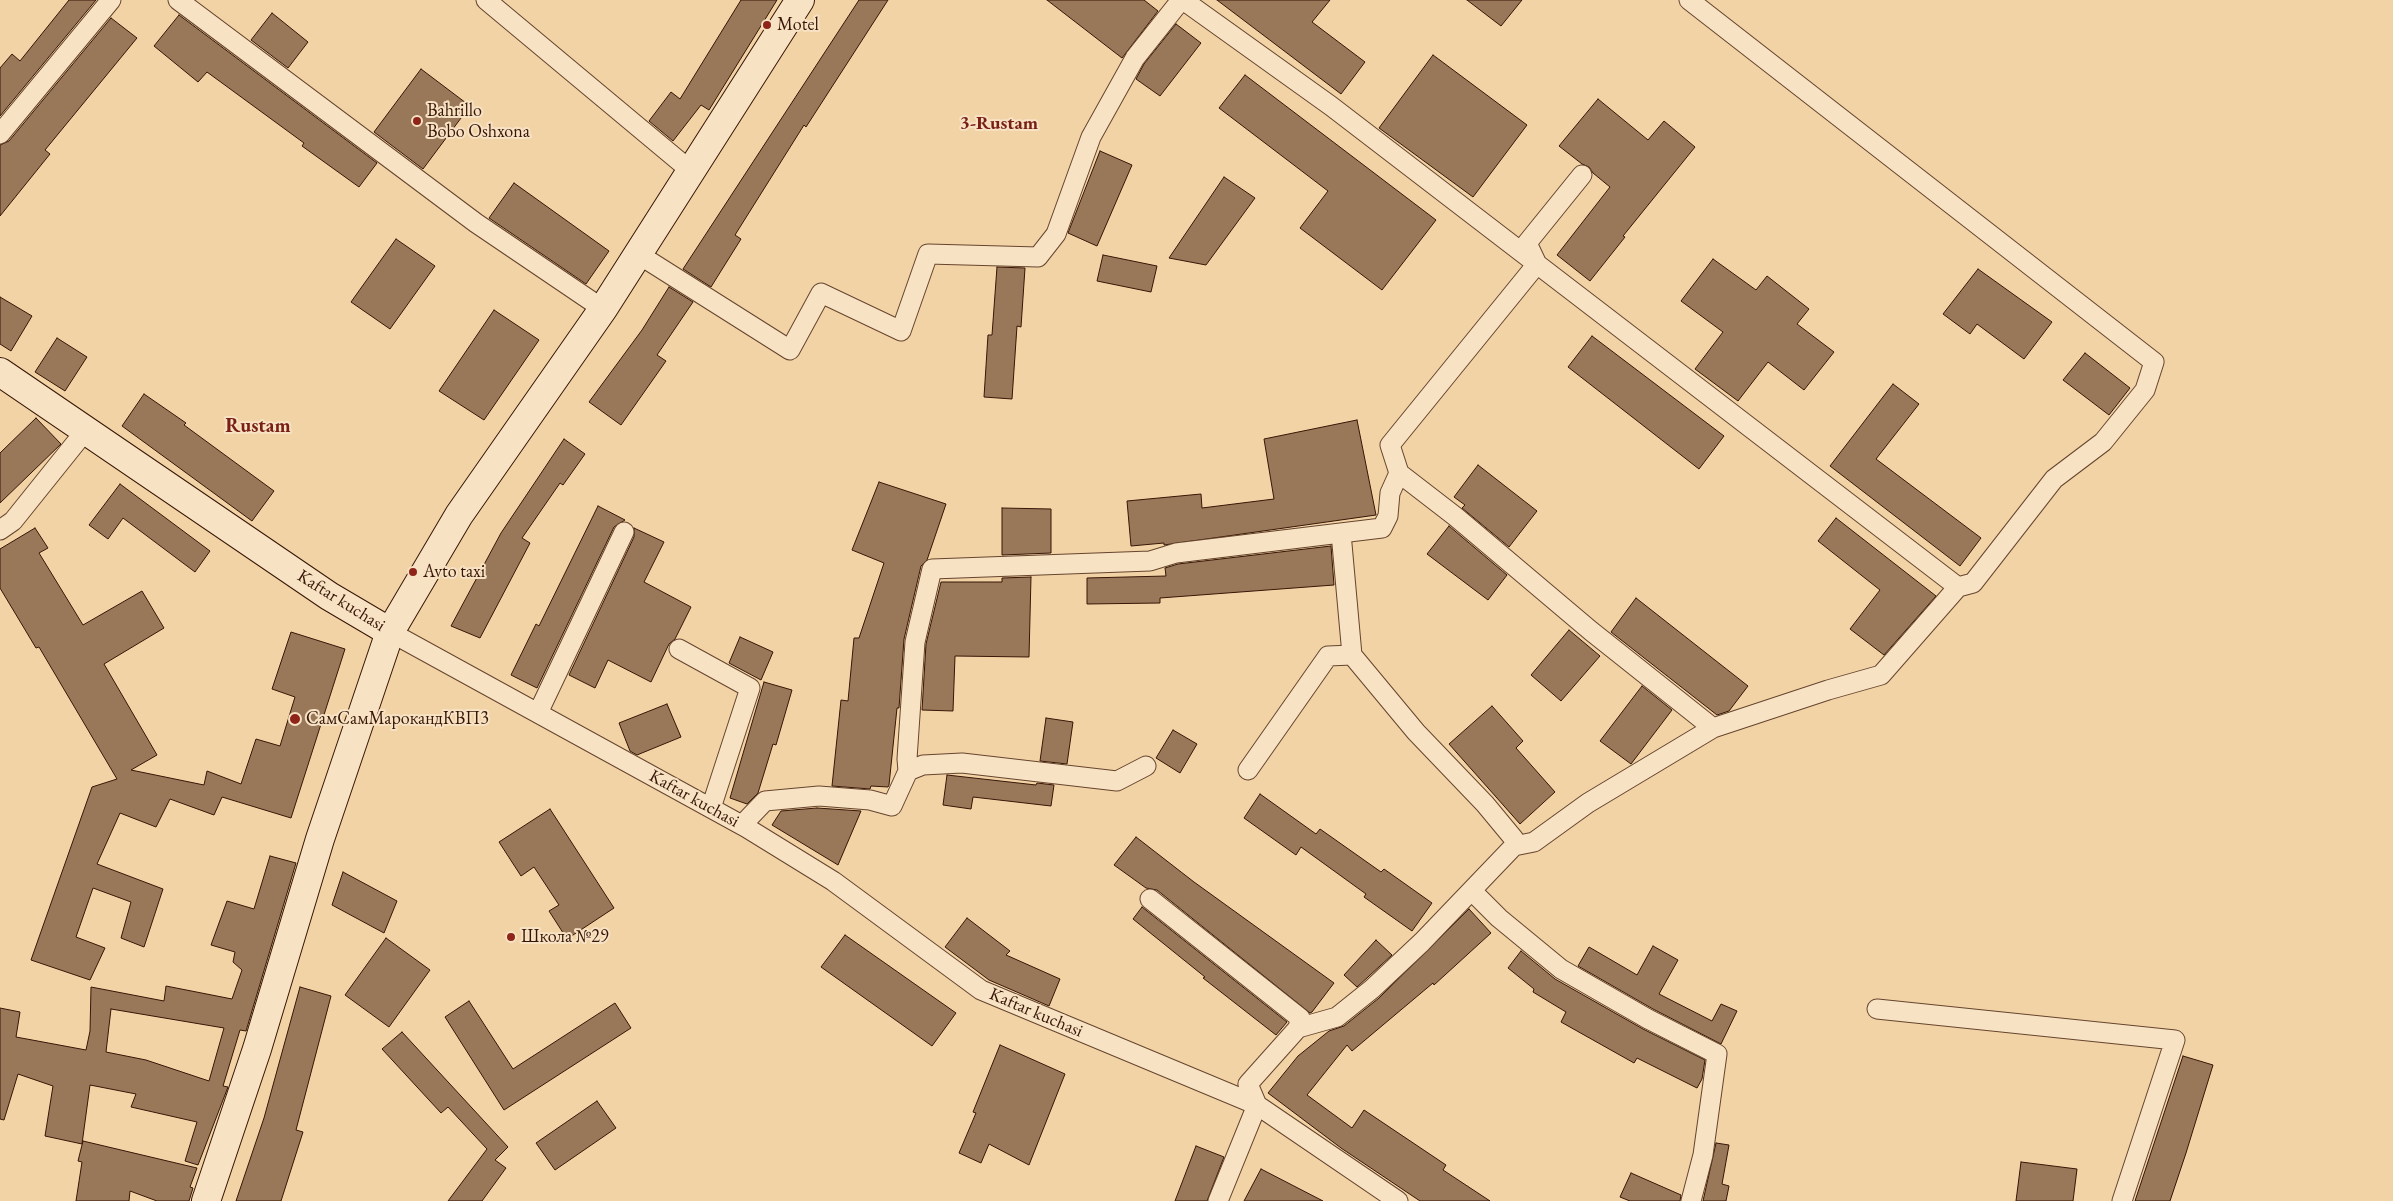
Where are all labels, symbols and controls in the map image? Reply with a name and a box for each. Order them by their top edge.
place label: Motel [777,14,819,36]
marker: Motel [761,19,773,31]
place label: Bahrillo Bobo Oshxona [427,100,530,142]
district label: 3-Rustam [960,113,1038,135]
marker: Bahrillo Bobo Oshxona [411,115,423,127]
district label: Rustam [225,415,291,439]
place label: Avto taxi [423,561,485,583]
street label: Kaftar kuchasi [293,565,389,637]
marker: Avto taxi [407,566,419,578]
place label: СамСамМарокандКВП3 [306,708,489,730]
marker: СамСамМарокандКВП3 [288,712,302,726]
street label: Kaftar kuchasi [645,765,743,833]
place label: Школа №29 [521,926,609,948]
marker: Школа №29 [505,931,517,943]
street label: Kaftar kuchasi [986,984,1086,1042]

